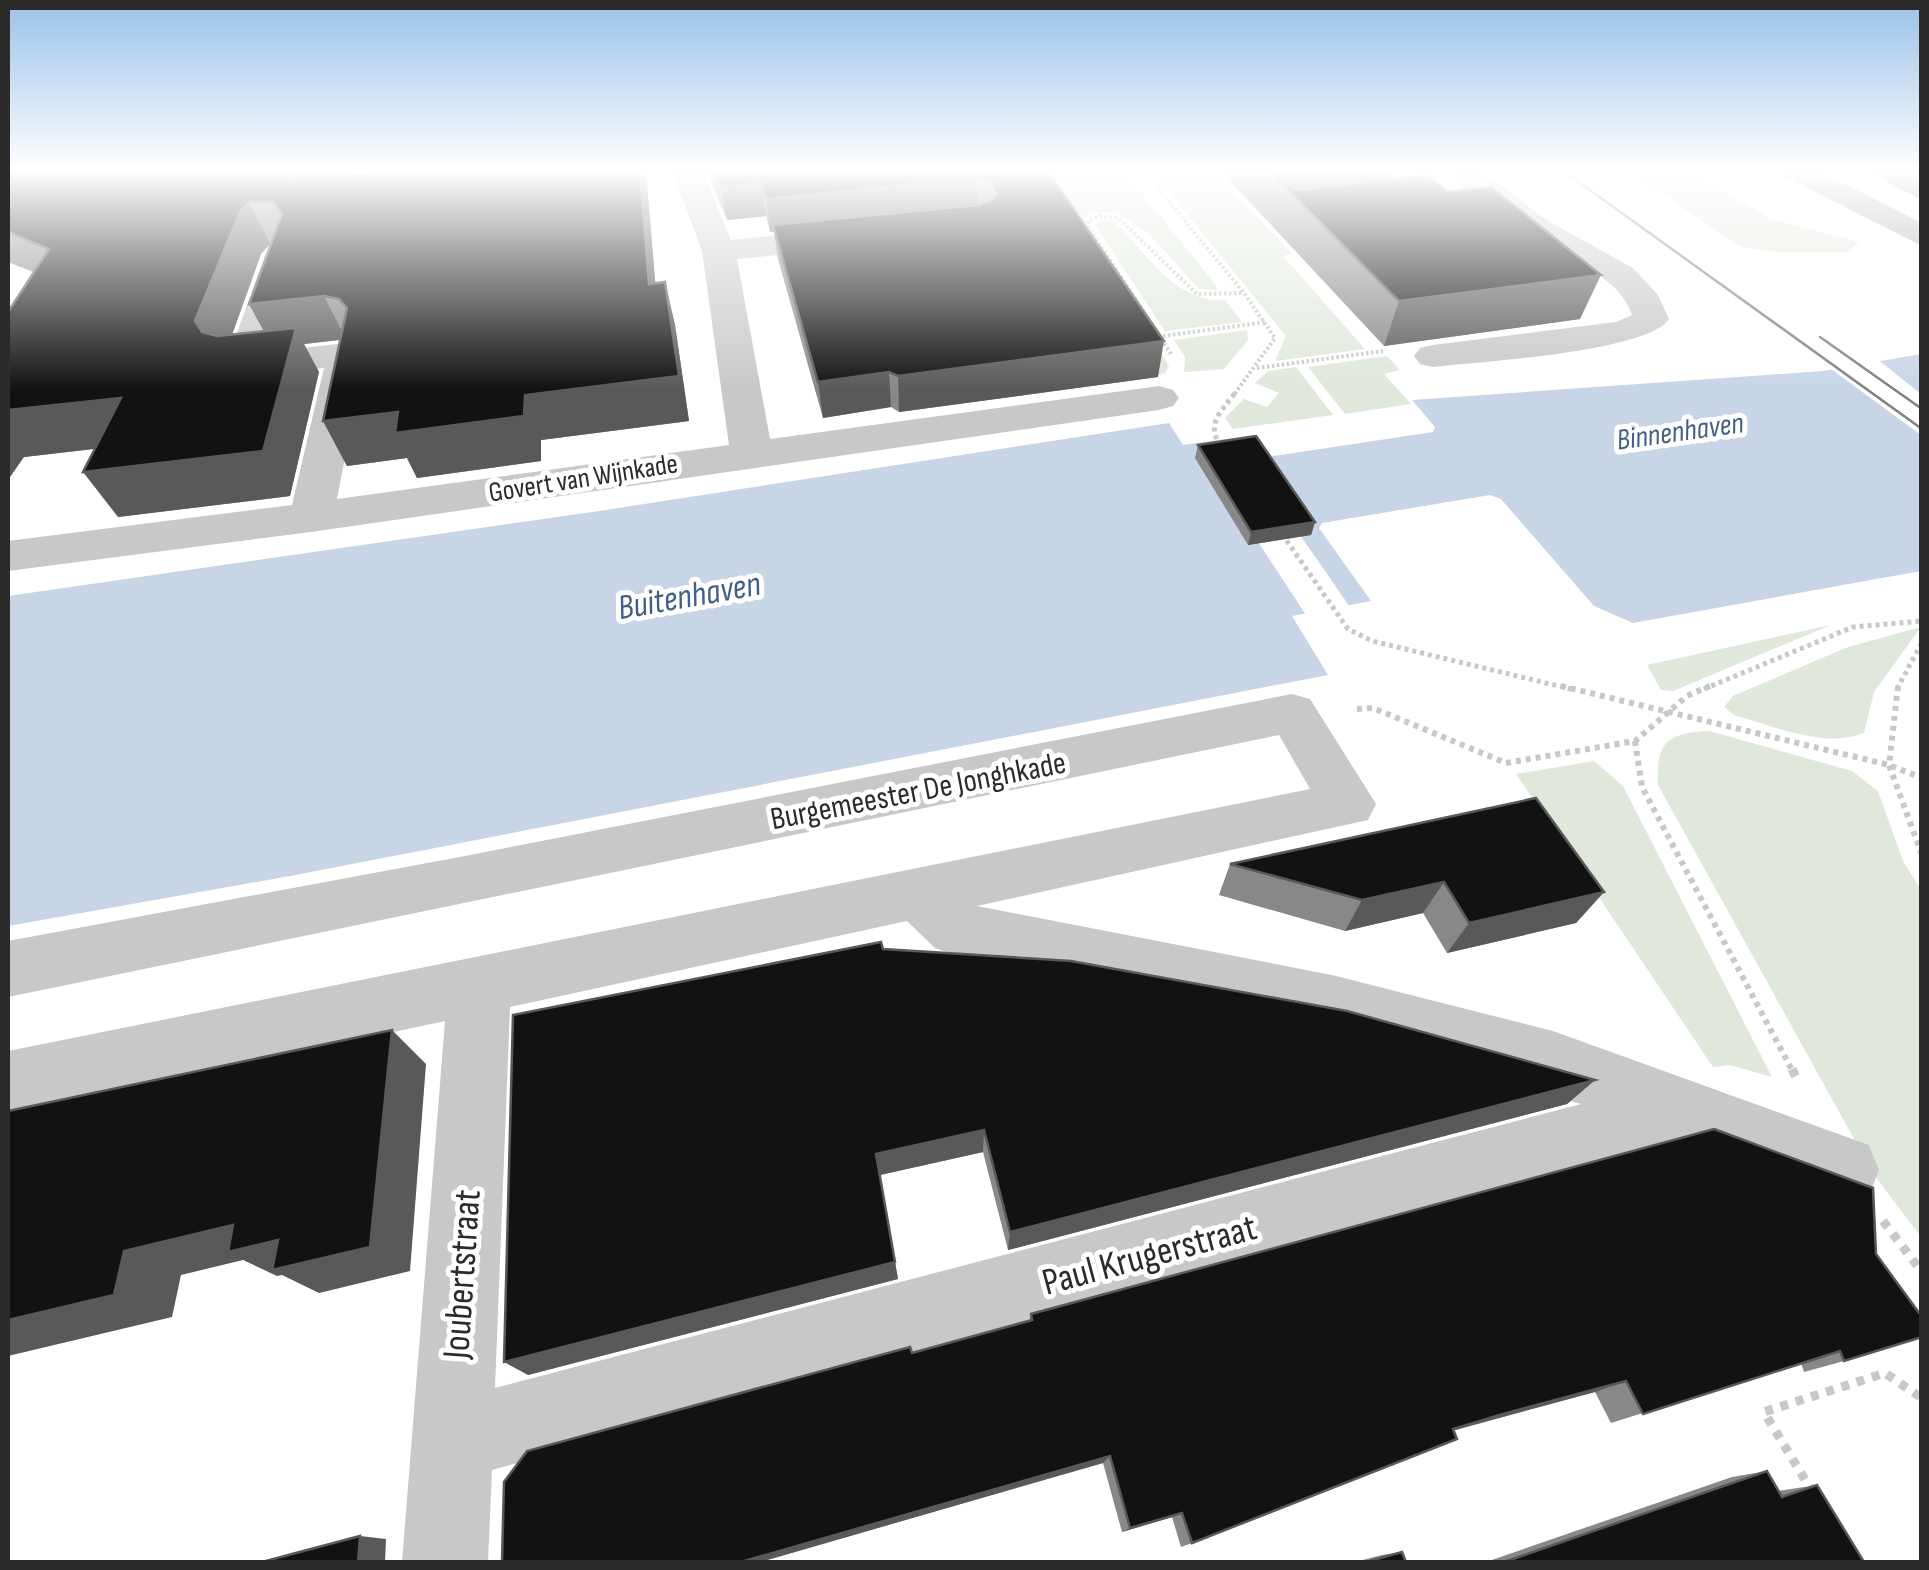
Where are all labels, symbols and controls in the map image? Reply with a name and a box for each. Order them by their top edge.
water label: Binnenhaven [1614,405,1746,459]
street label: Govert van Wijnkade [486,447,680,510]
water label: Buitenhaven [614,563,764,630]
street label: Burgemeester De Jonghkade [767,744,1069,839]
street label: Joubertstraat [434,1188,491,1361]
street label: Paul Krugerstraat [1037,1205,1261,1306]

